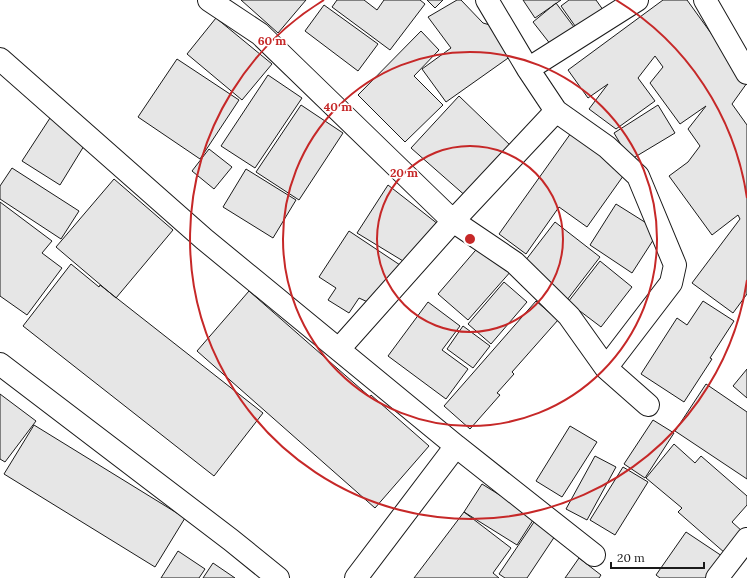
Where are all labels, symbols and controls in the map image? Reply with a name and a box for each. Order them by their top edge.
text: 60 m [258,33,286,48]
text: 40 m [324,99,352,114]
text: 20 m [390,165,418,180]
centre of rings [463,232,477,246]
scale bar [611,544,704,570]
text: 20 m [617,550,645,565]

